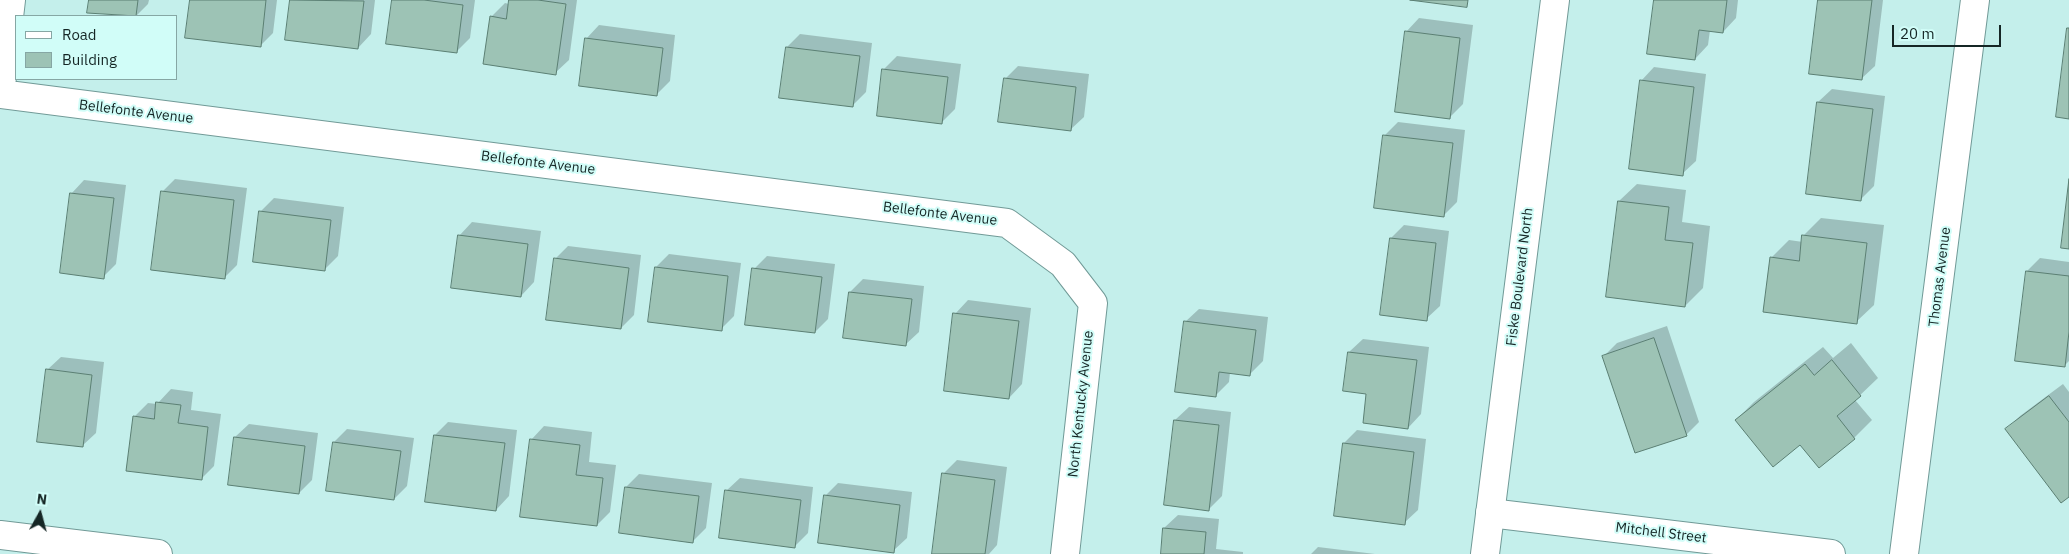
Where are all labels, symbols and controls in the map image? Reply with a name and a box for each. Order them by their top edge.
legend [15,15,178,80]
scale bar [1894,15,2003,47]
text: 20 m [1900,24,1935,43]
text: Road [62,25,97,44]
text: Building [62,50,117,69]
street label: Bellefonte Avenue [78,97,194,127]
street label: Bellefonte Avenue [480,148,596,178]
street label: Bellefonte Avenue [882,199,998,229]
street label: Fiske Boulevard North [1503,207,1537,347]
street label: Thomas Avenue [1926,226,1954,328]
street label: North Kentucky Avenue [1065,330,1097,478]
north arrow [15,489,65,539]
text: N [36,490,48,509]
street label: Mitchell Street [1614,519,1708,547]

